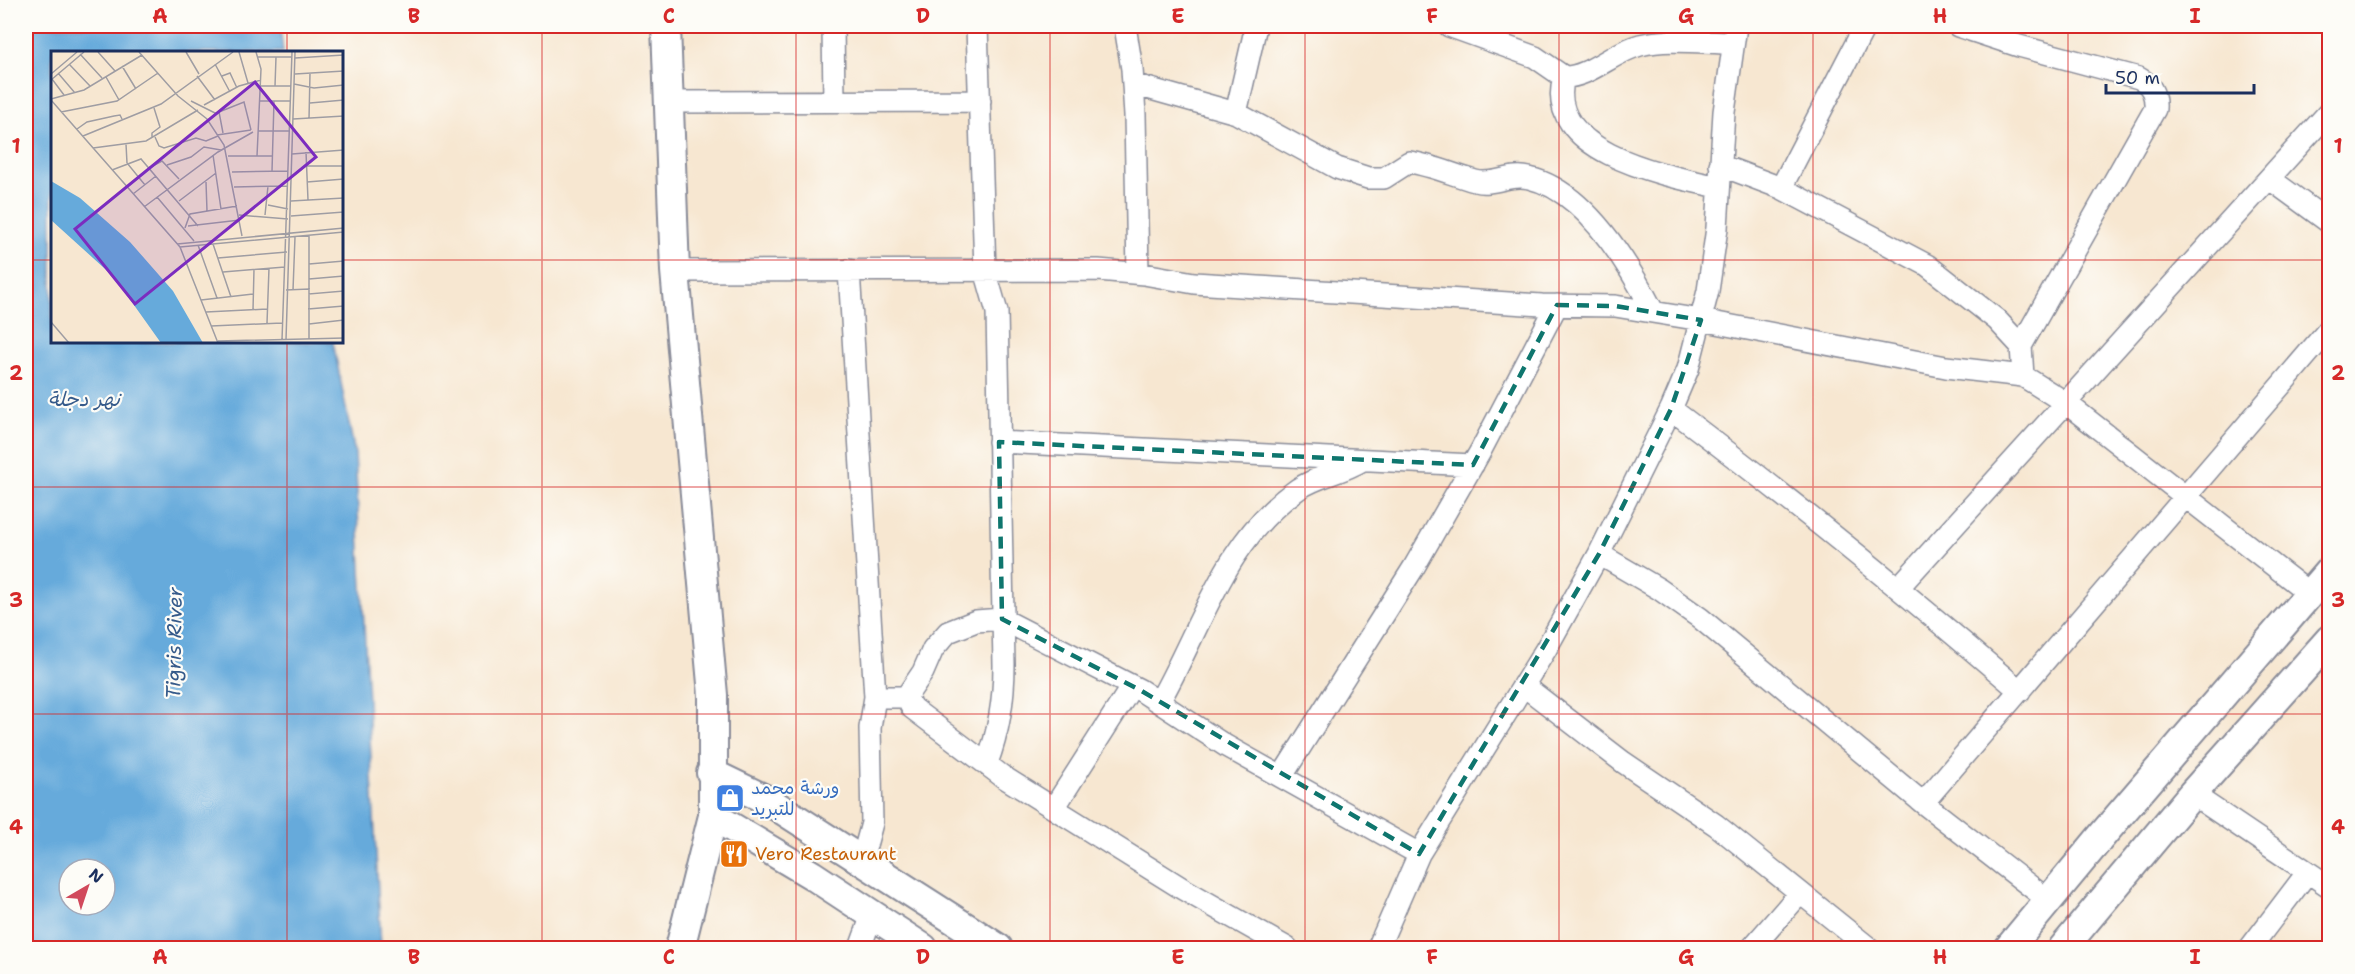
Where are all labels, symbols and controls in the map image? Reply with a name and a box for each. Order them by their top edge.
text: A [152,3,168,29]
text: B [408,3,420,29]
text: C [663,3,675,29]
text: D [916,3,930,29]
text: E [1171,3,1185,29]
text: F [1426,3,1438,29]
text: G [1678,3,1694,29]
text: H [1933,3,1947,29]
text: I [2189,3,2201,29]
inset map [51,51,344,344]
scale bar [2106,57,2254,95]
text: 50 m [2115,66,2160,90]
text: 1 [11,133,21,159]
text: 1 [2333,133,2343,159]
text: 2 [9,360,23,386]
text: 2 [2331,360,2345,386]
water label: نهر دجلة [48,386,122,412]
water label: Tigris River [160,586,188,699]
text: 3 [9,587,23,613]
text: 3 [2331,587,2345,613]
place label: ورشة محمد للتبريد [751,776,839,821]
shop icon: ورشة محمد للتبريد [714,782,746,814]
text: 4 [9,814,23,840]
text: 4 [2331,814,2345,840]
restaurant icon: Vero Restaurant [718,838,750,870]
place label: Vero Restaurant [755,842,897,866]
north arrow [57,857,117,917]
text: N [85,864,108,888]
text: A [152,944,168,970]
text: B [408,944,420,970]
text: C [663,944,675,970]
text: D [916,944,930,970]
text: E [1171,944,1185,970]
text: F [1426,944,1438,970]
text: G [1678,944,1694,970]
text: H [1933,944,1947,970]
text: I [2189,944,2201,970]

